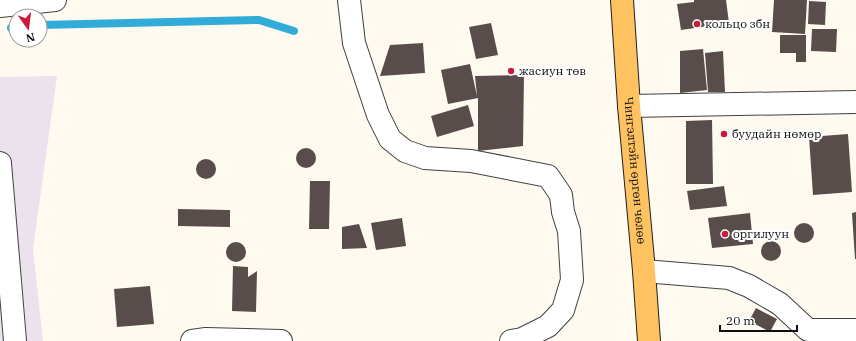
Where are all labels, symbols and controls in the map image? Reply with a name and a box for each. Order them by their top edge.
north arrow [8,8,48,48]
place label: кольцо збн [705,16,770,31]
marker: кольцо збн [692,19,702,29]
text: N [24,30,36,46]
place label: жасиун төв [519,63,586,78]
marker: жасиун төв [506,66,516,76]
street label: Чингэлтэйн өргөн чөлөө [621,96,650,245]
place label: буудайн нөмөр [732,126,821,141]
marker: буудайн нөмөр [719,129,729,139]
place label: оргилуун [733,226,789,241]
marker: оргилуун [720,229,730,239]
scale bar [720,307,797,333]
text: 20 m [726,313,755,328]

